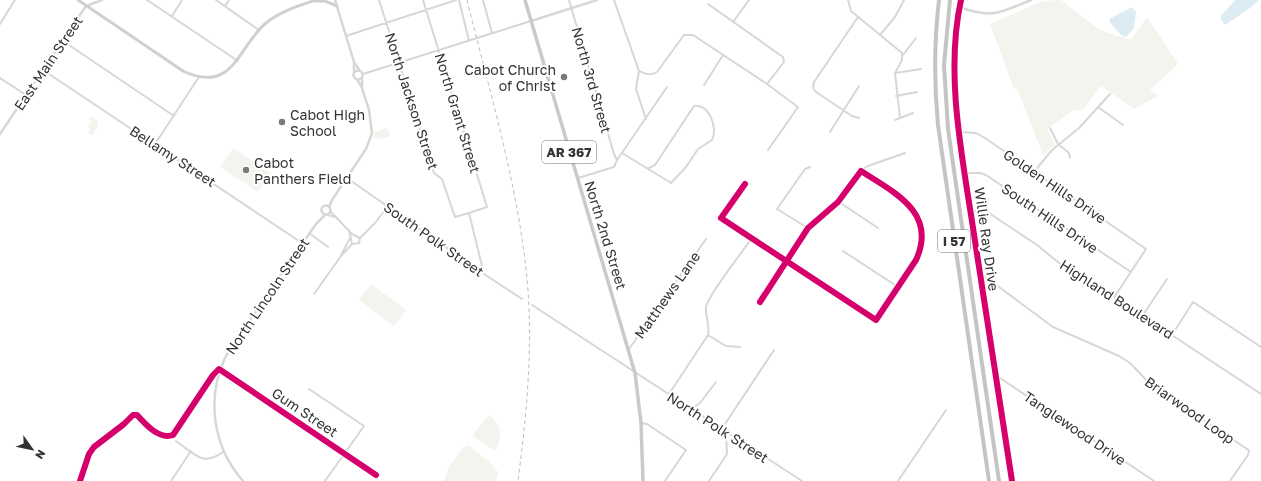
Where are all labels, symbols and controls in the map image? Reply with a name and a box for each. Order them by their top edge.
street label: East Main Street [10,13,86,113]
street label: North 3rd Street [569,25,615,135]
street label: North Jackson Street [382,30,442,172]
street label: North Grant Street [432,51,484,175]
place label: Cabot Church of Christ [464,61,556,94]
marker: Cabot Church of Christ [559,72,569,82]
place label: Cabot High School [290,106,365,139]
marker: Cabot High School [277,117,287,127]
street label: Bellamy Street [127,122,219,190]
road number: AR 367 [542,141,596,163]
street label: Golden Hills Drive [1000,145,1110,227]
place label: Cabot Panthers Field [254,154,351,187]
marker: Cabot Panthers Field [241,165,251,175]
street label: North 2nd Street [581,179,631,291]
street label: South Hills Drive [999,179,1101,257]
street label: Willie Ray Drive [971,186,1003,292]
street label: South Polk Street [381,198,487,280]
road number: I 57 [938,230,970,252]
street label: North Lincoln Street [222,234,312,358]
street label: Matthews Lane [631,248,703,342]
street label: Highland Boulevard [1057,256,1177,342]
street label: Briarwood Loop [1142,373,1238,447]
street label: Gum Street [269,384,341,440]
street label: Tanglewood Drive [1021,387,1129,469]
street label: North Polk Street [664,388,772,466]
north arrow [12,429,52,469]
text: N [33,448,49,462]

